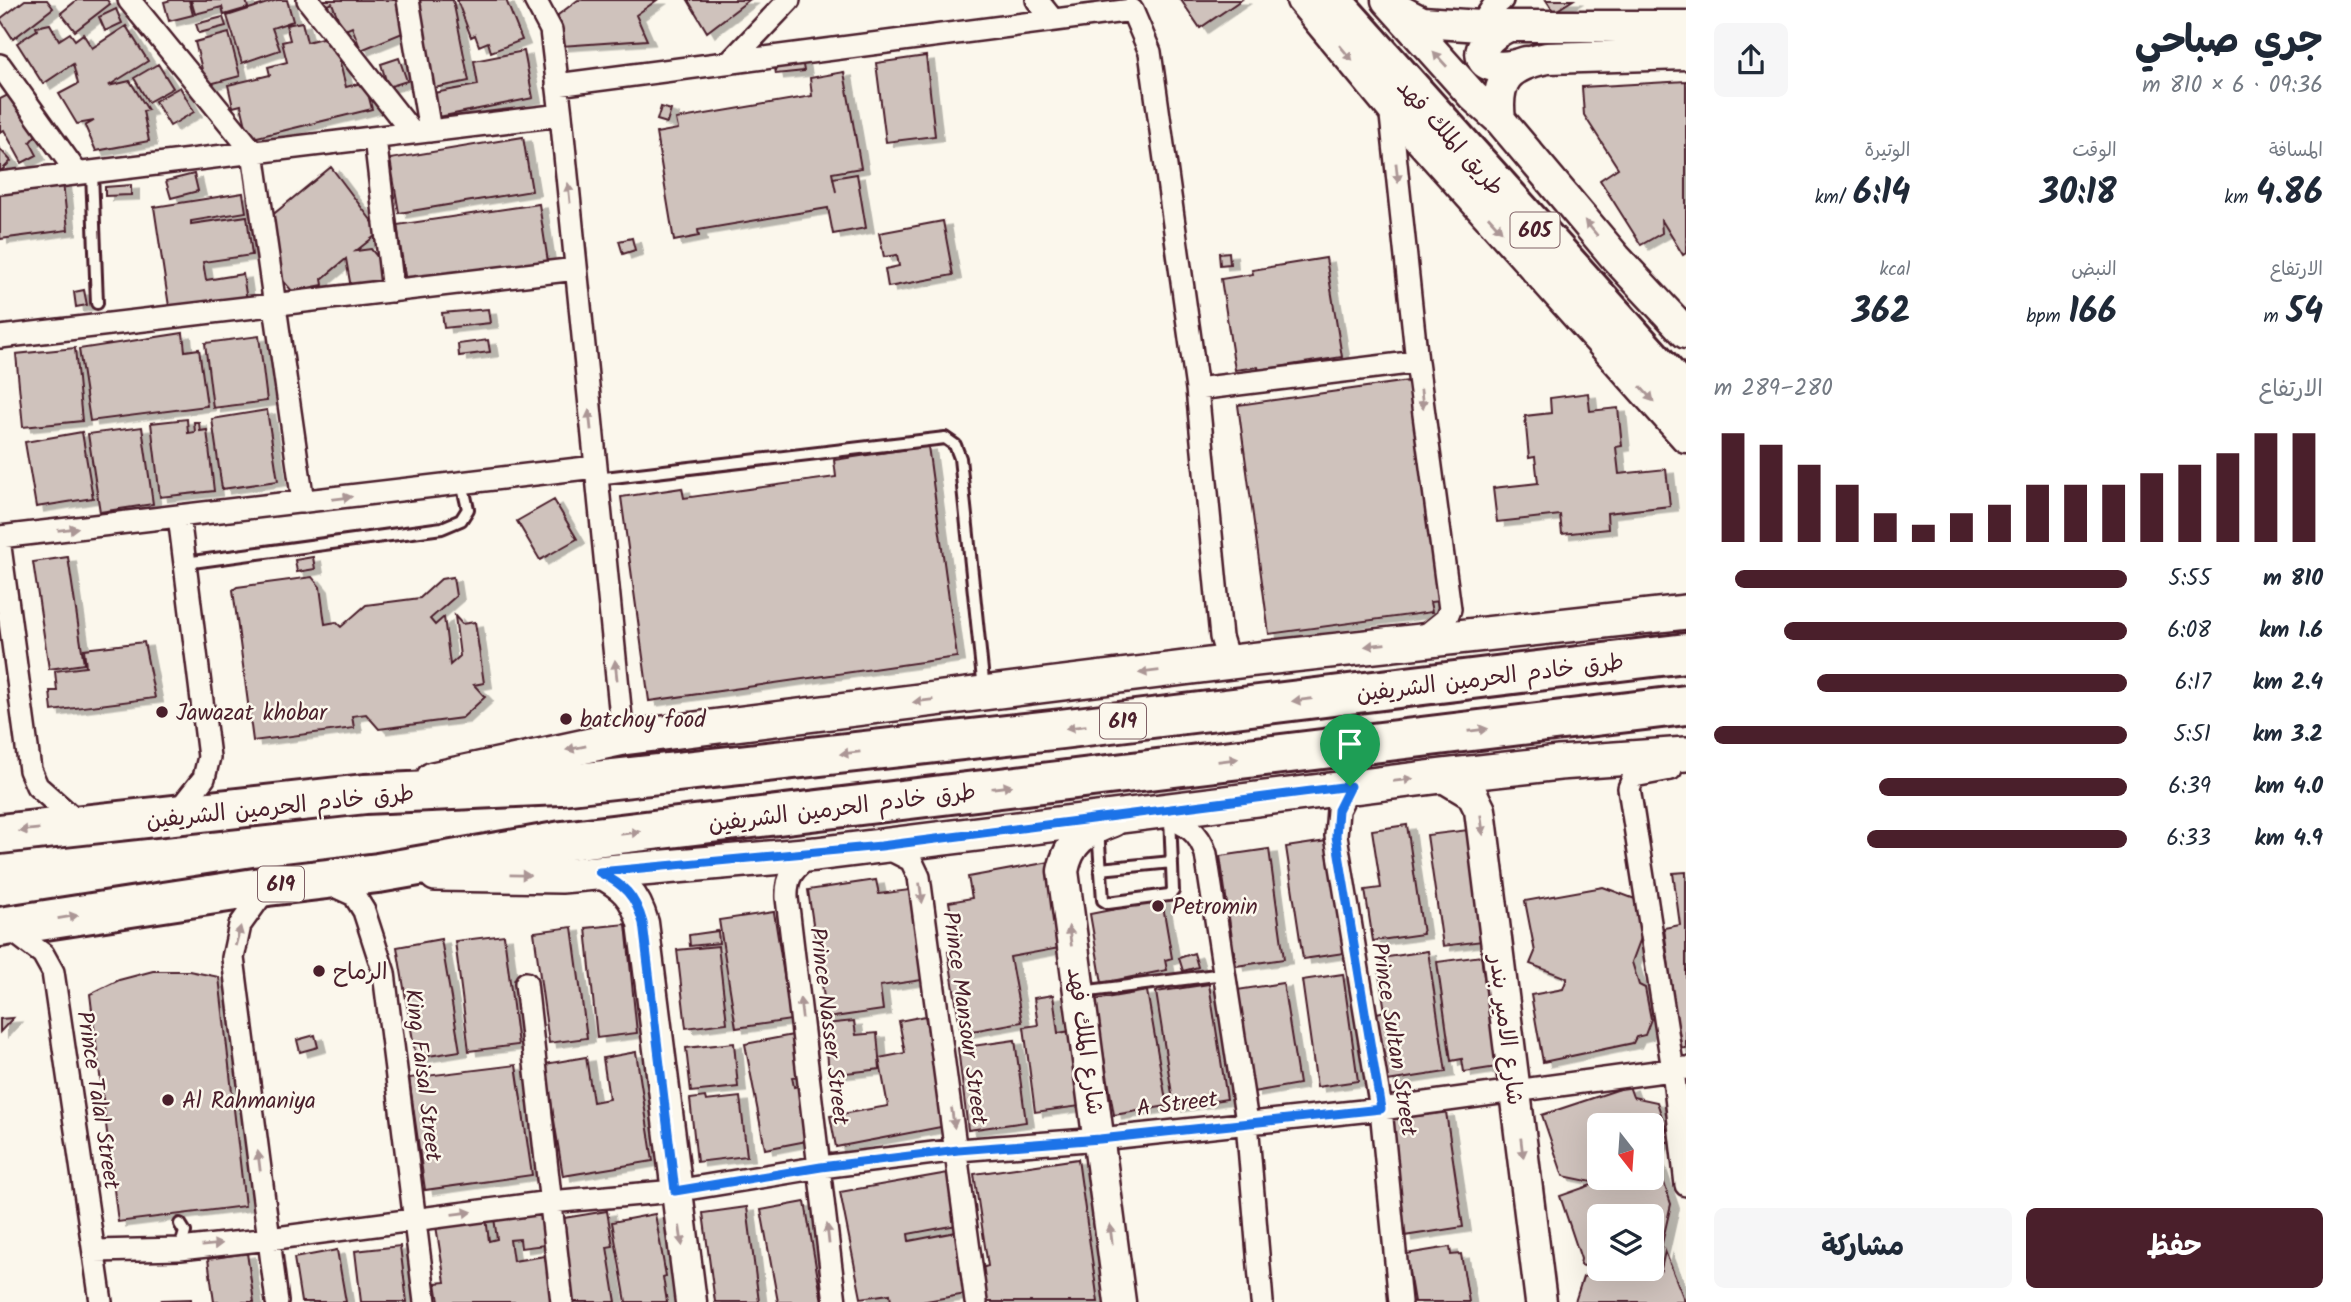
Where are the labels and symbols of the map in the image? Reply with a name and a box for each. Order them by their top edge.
one-way arrow [1338,44,1353,61]
one-way arrow [1432,50,1448,67]
street label: طريق الملك فهد [1387,72,1512,205]
one-way arrow [1392,163,1403,185]
one-way arrow [563,182,574,204]
road number: 605 [1510,212,1560,247]
one-way arrow [1487,215,1503,232]
one-way arrow [1584,220,1599,237]
one-way arrow [1639,385,1655,403]
one-way arrow [1417,389,1428,411]
one-way arrow [585,408,596,430]
one-way arrow [332,492,354,503]
one-way arrow [57,524,79,535]
one-way arrow [1363,640,1385,651]
street label: طرق خادم الحرمين الشريفين [1354,645,1626,713]
one-way arrow [610,659,621,681]
one-way arrow [1138,667,1160,678]
one-way arrow [1291,694,1313,705]
one-way arrow [912,695,934,706]
place label: Jawazat khobar [176,696,328,732]
place label: batchoy food [580,703,706,739]
marker: Jawazat khobar [154,704,170,720]
road number: 619 [1100,704,1146,738]
marker: batchoy food [558,711,574,727]
pin [1320,714,1380,786]
one-way arrow [1065,722,1087,733]
one-way arrow [1467,724,1489,735]
one-way arrow [565,743,587,754]
one-way arrow [839,747,861,758]
one-way arrow [1217,755,1239,766]
street label: طرق خادم الحرمين الشريفين [706,775,978,843]
one-way arrow [1392,775,1414,786]
street label: طرق خادم الحرمين الشريفين [144,776,416,840]
one-way arrow [991,782,1013,793]
one-way arrow [1477,814,1488,836]
one-way arrow [17,825,39,836]
one-way arrow [619,827,641,838]
road number: 619 [258,866,304,902]
one-way arrow [509,869,531,881]
one-way arrow [916,882,927,904]
place label: Petromin [1172,890,1258,926]
marker: Petromin [1150,898,1166,914]
street label: Prince Mansour Street [931,909,997,1128]
one-way arrow [57,911,79,922]
one-way arrow [233,925,244,947]
street label: Prince Nasser Street [798,925,858,1128]
one-way arrow [1065,925,1076,947]
street label: Prince Sultan Street [1360,940,1426,1140]
street label: شارع الامير بندر [1478,951,1532,1107]
place label: الرماح [333,955,388,991]
marker: الرماح [311,963,327,979]
street label: شارع الملك فهد [1056,965,1112,1118]
street label: King Faisal Street [394,987,451,1165]
one-way arrow [795,997,806,1019]
street label: Prince Talal Street [65,1008,129,1193]
street label: A Street [1135,1082,1221,1128]
place label: Al Rahmaniya [182,1084,316,1120]
marker: Al Rahmaniya [160,1092,176,1108]
one-way arrow [948,1107,959,1129]
north arrow [1587,1113,1664,1190]
one-way arrow [1516,1137,1527,1159]
one-way arrow [254,1150,265,1172]
one-way arrow [451,1208,473,1219]
one-way arrow [823,1223,834,1245]
one-way arrow [1106,1223,1117,1245]
one-way arrow [676,1226,687,1248]
one-way arrow [201,1239,223,1250]

